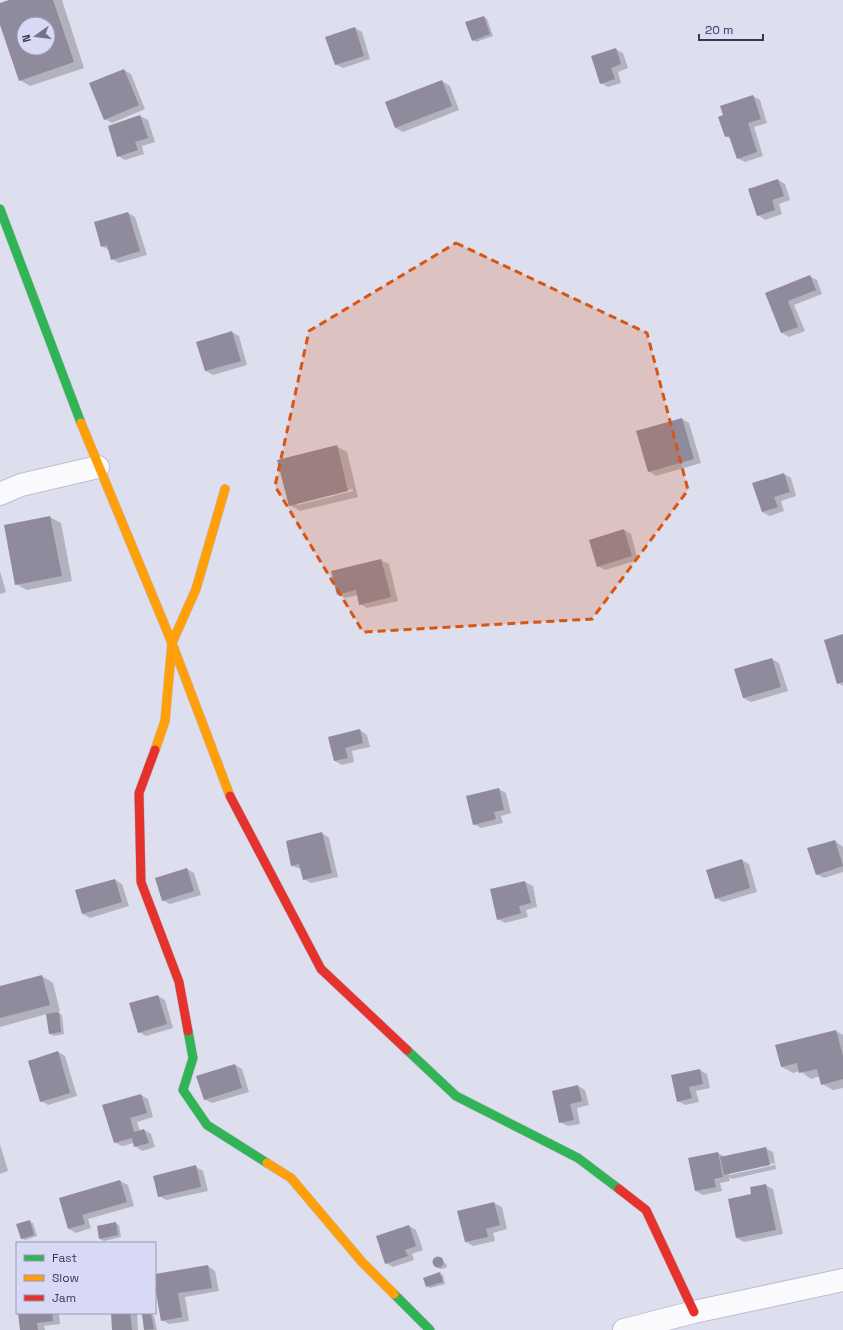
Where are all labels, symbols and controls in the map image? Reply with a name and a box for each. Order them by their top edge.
north arrow [16,16,56,56]
scale bar [699,16,763,42]
text: 20 m [705,22,733,38]
text: N [19,33,34,44]
legend [16,1242,156,1314]
text: Fast [52,1250,77,1266]
text: Slow [52,1270,79,1286]
text: Jam [52,1290,76,1306]

